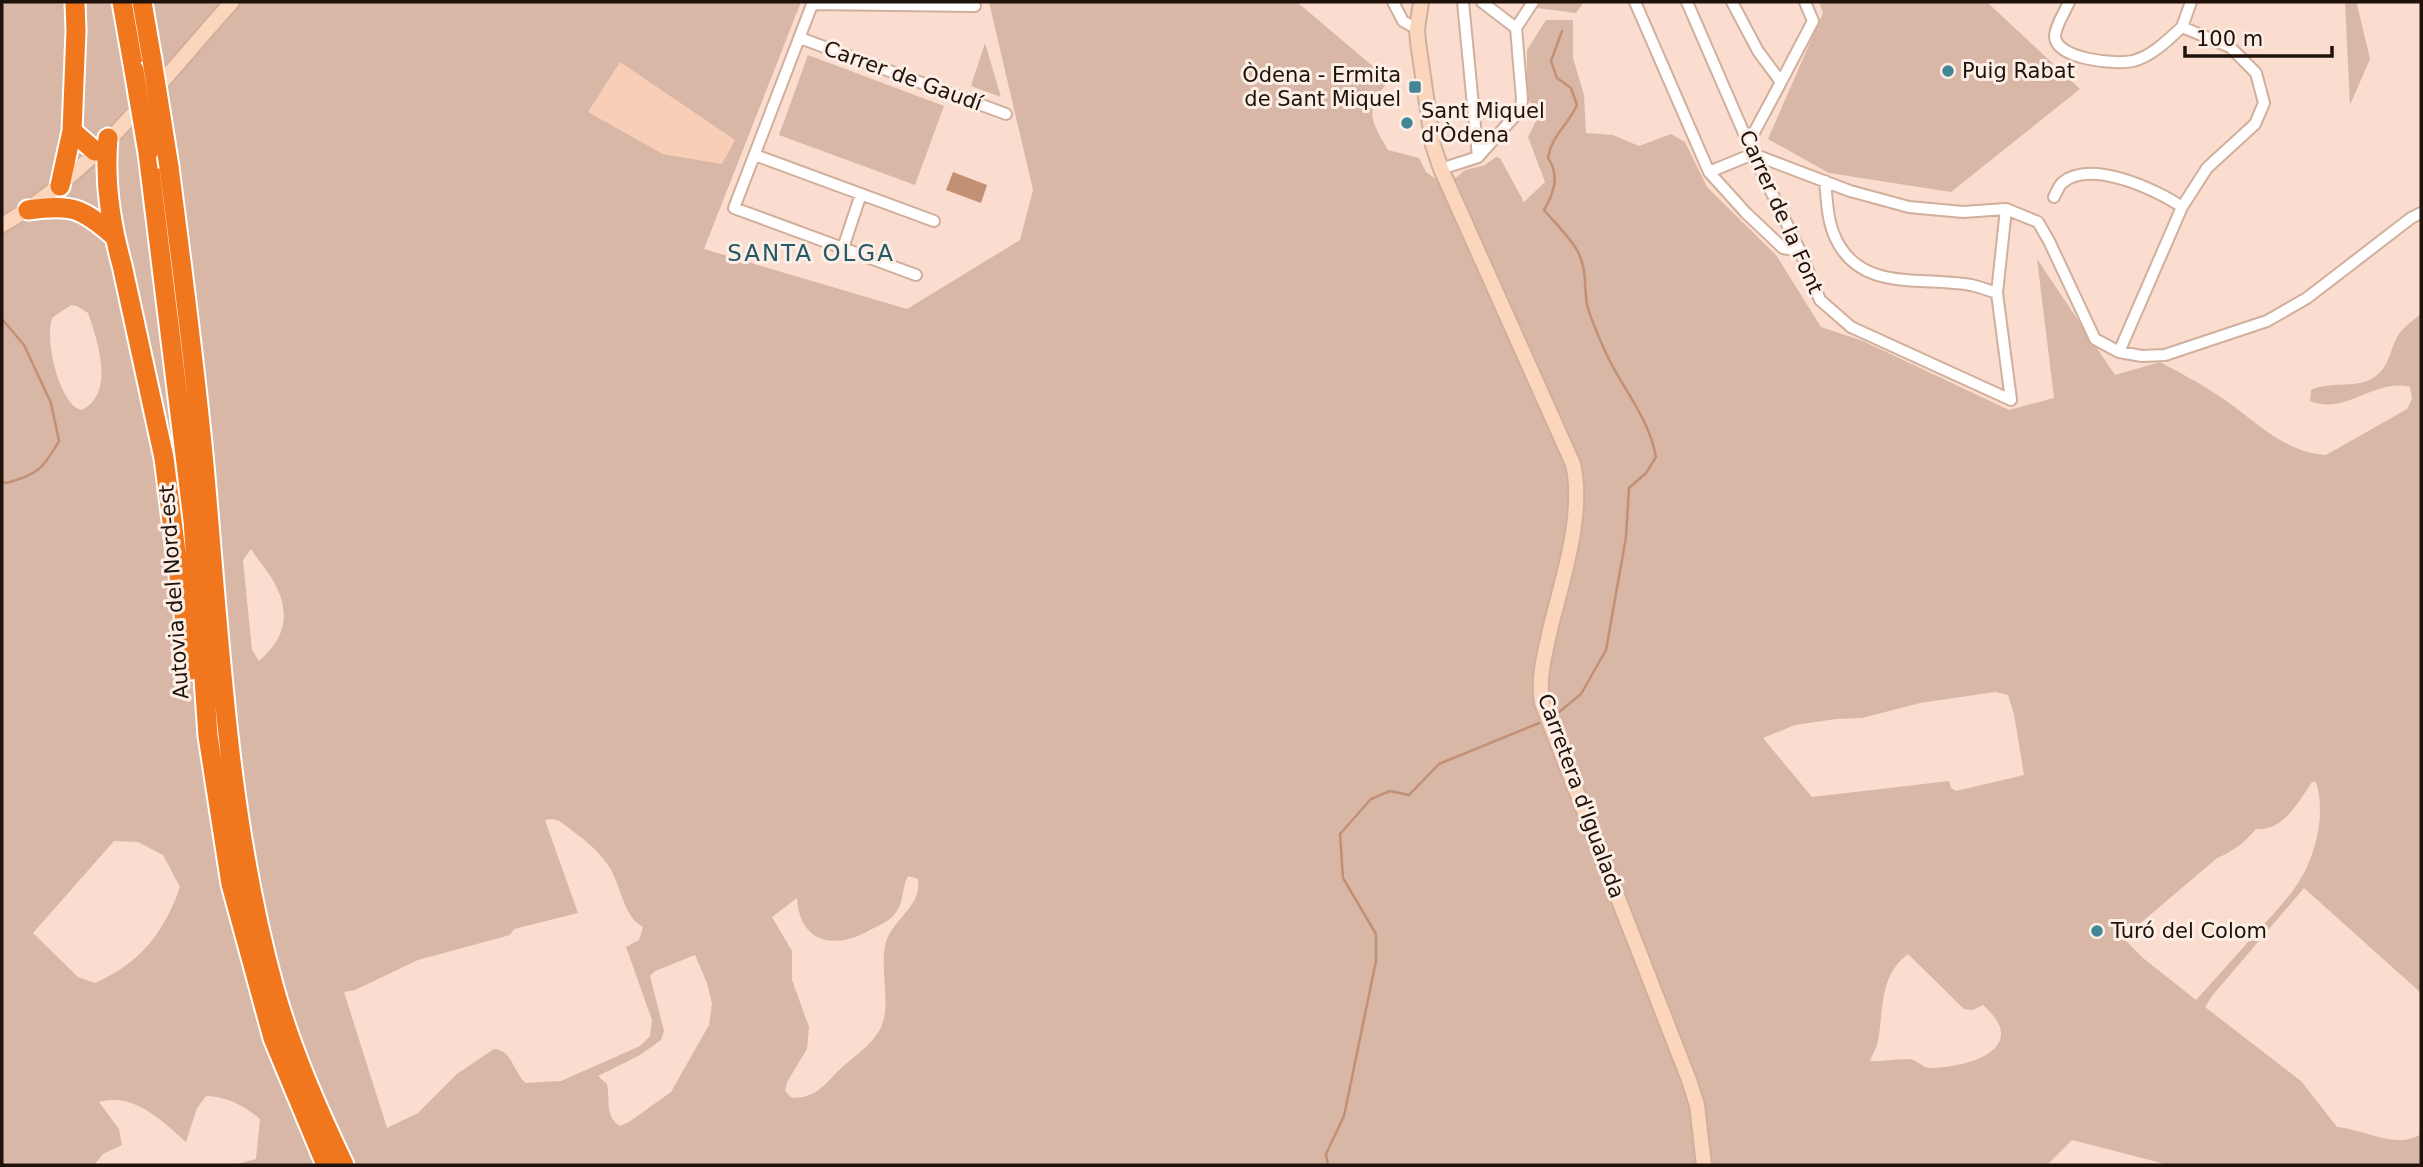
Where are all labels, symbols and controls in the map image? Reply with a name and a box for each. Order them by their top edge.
scale bar [2185,14,2332,58]
text: 100 m [2196,27,2263,51]
street label: Carrer de Gaudí [821,36,987,116]
place label: Puig Rabat [1962,59,2075,83]
place label: Òdena - Ermita de Sant Miquel [1242,62,1401,111]
marker: Puig Rabat [1940,63,1956,79]
marker: Òdena - Ermita de Sant Miquel [1407,79,1423,95]
place label: Sant Miquel d'Òdena [1421,99,1545,147]
marker: Sant Miquel d'Òdena [1399,115,1415,131]
street label: Carrer de la Font [1734,127,1828,297]
district label: SANTA OLGA [727,240,895,266]
street label: Autovia del Nord-est [155,484,193,700]
street label: Carretera d'Igualada [1533,690,1629,902]
place label: Turó del Colom [2110,919,2267,943]
marker: Turó del Colom [2089,923,2105,939]

